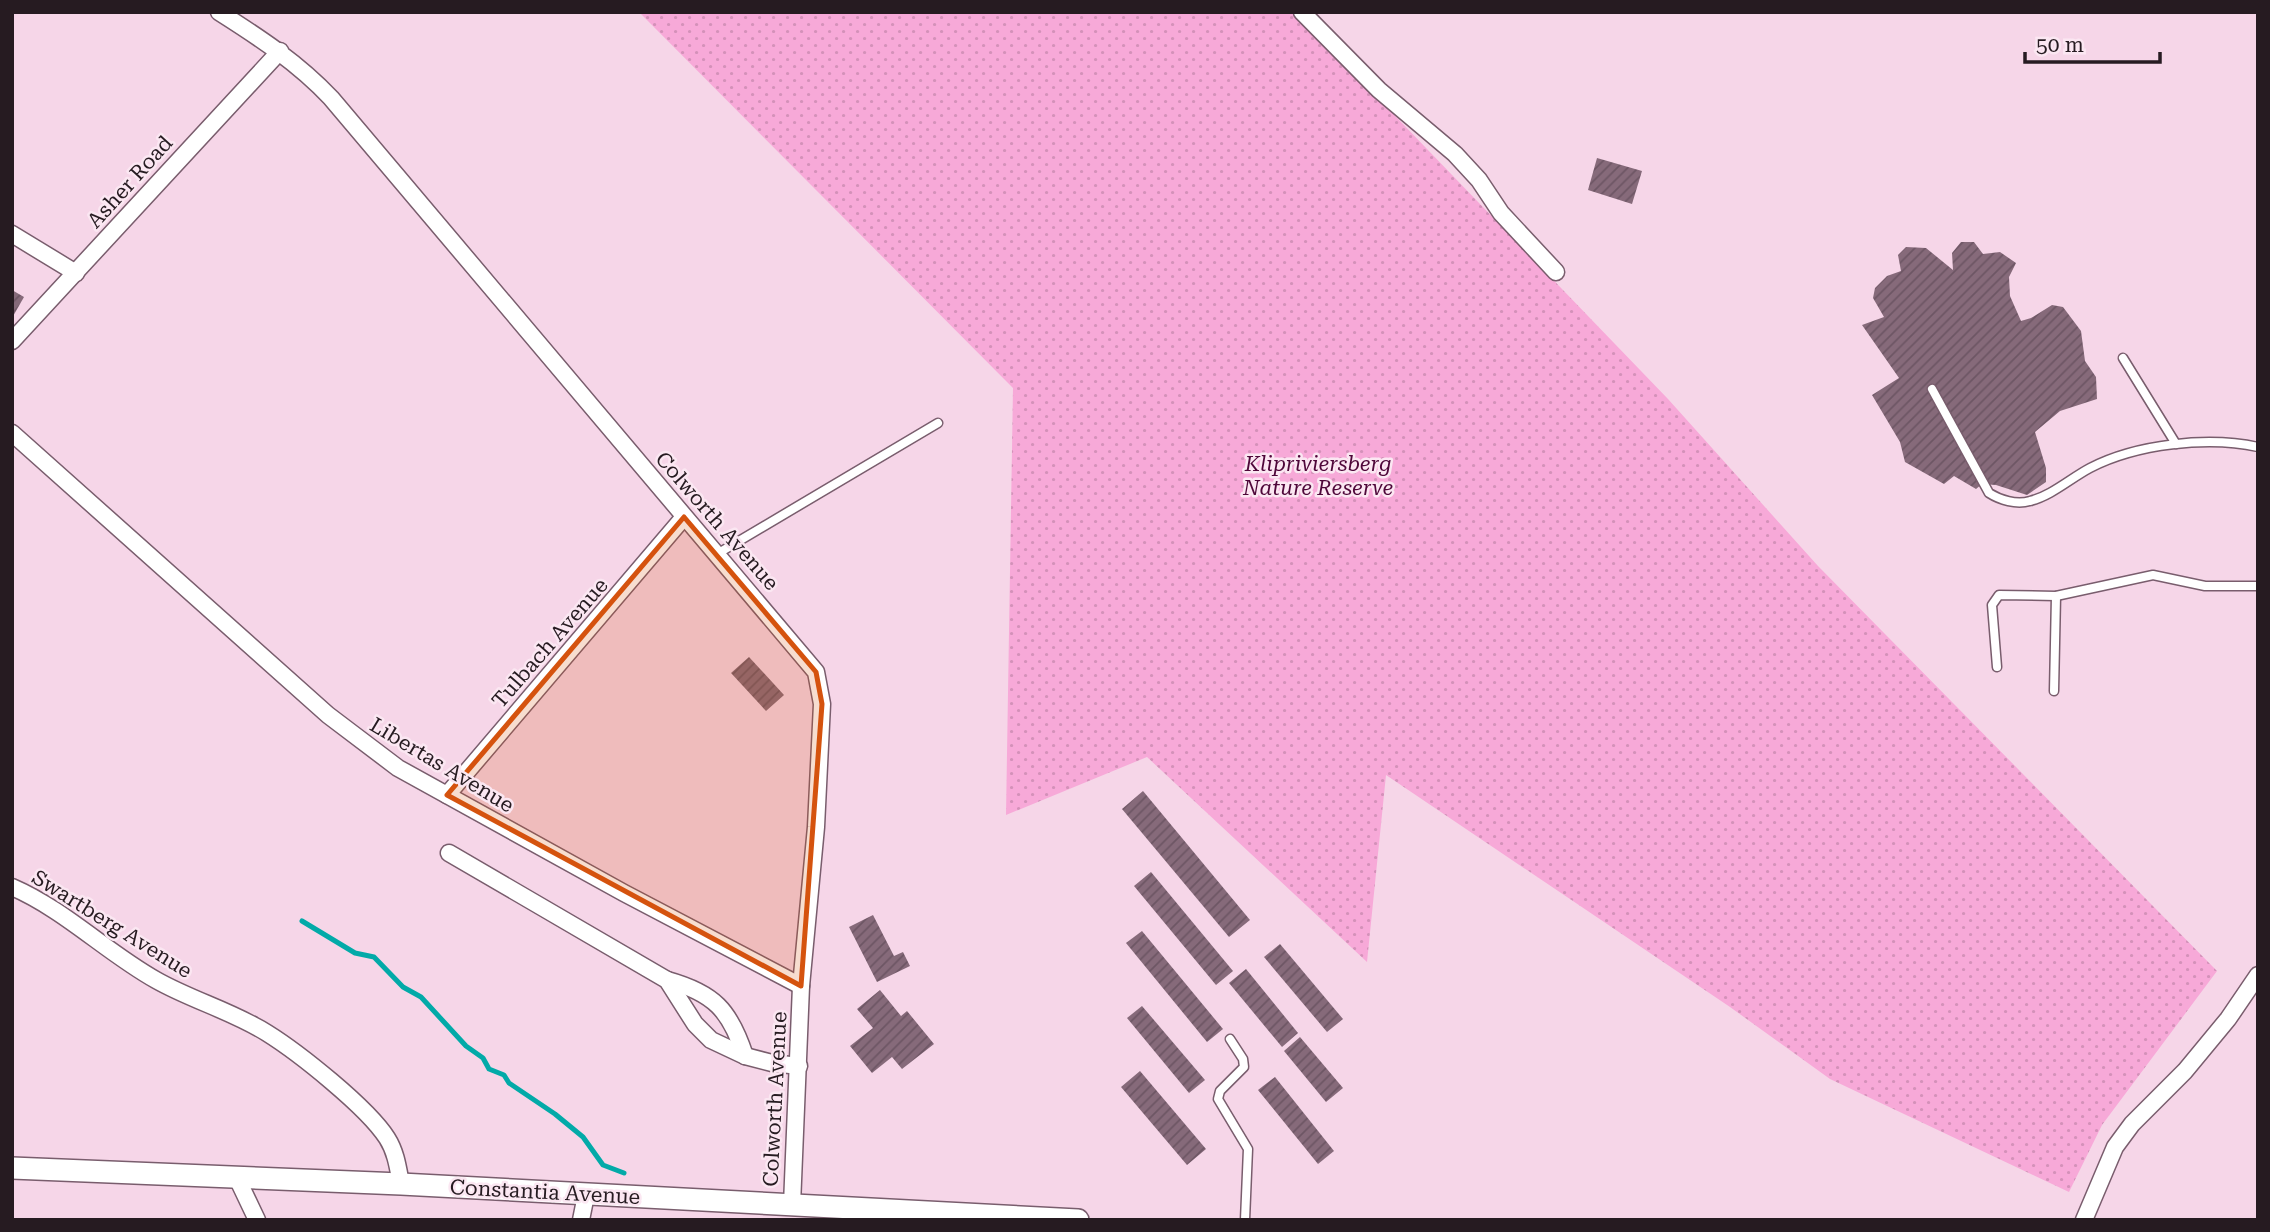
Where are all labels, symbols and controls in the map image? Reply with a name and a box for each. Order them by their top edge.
scale bar [2025,21,2160,65]
text: 50 m [2036,33,2084,57]
street label: Asher Road [82,131,178,233]
street label: Colworth Avenue [650,447,784,595]
park label: Klipriviersberg Nature Reserve [1242,452,1393,500]
street label: Tulbach Avenue [487,573,613,713]
street label: Libertas Avenue [366,713,518,817]
street label: Swartberg Avenue [28,865,196,983]
street label: Colworth Avenue [758,1011,792,1187]
street label: Constantia Avenue [449,1175,641,1209]

